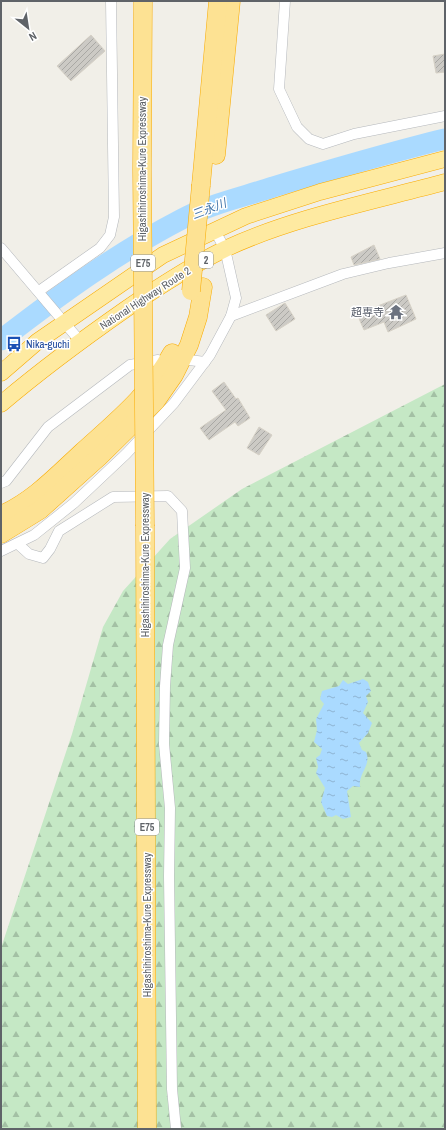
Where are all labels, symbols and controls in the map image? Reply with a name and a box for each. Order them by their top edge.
north arrow [8,8,48,48]
text: N [27,29,39,44]
street label: Higashihiroshima-Kure Expressway [135,96,149,241]
water label: 三永川 [189,194,231,223]
road number: 2 [199,252,213,268]
road number: E75 [131,255,155,271]
street label: National Highway Route 2 [97,263,193,333]
temple icon: 超専寺 [387,303,405,321]
place label: 超専寺 [351,305,384,319]
bus stop icon: Nika-guchi [5,335,23,353]
place label: Nika-guchi [26,337,70,351]
street label: Higashihiroshima-Kure Expressway [138,492,152,637]
road number: E75 [135,819,159,835]
street label: Higashihiroshima-Kure Expressway [140,852,154,997]

